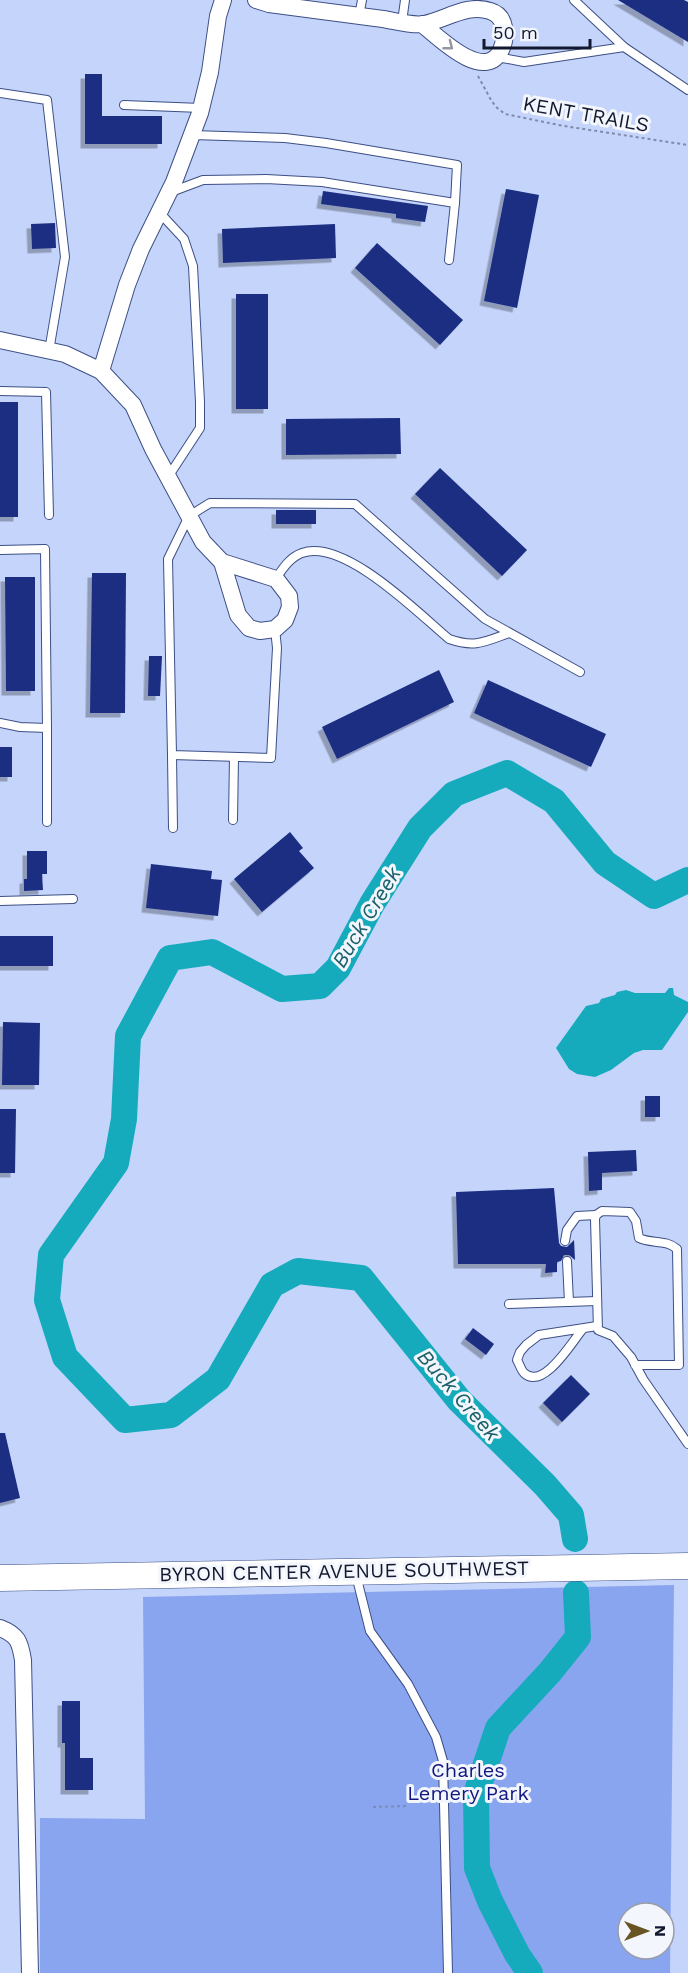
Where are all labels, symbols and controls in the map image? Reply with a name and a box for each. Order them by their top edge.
scale bar [484,12,590,50]
text: 50 m [493,22,538,43]
one-way arrow [442,39,453,50]
street label: KENT TRAILS [521,91,651,137]
water label: Buck Creek [326,862,406,972]
water label: Buck Creek [413,1344,506,1446]
street label: BYRON CENTER AVENUE SOUTHWEST [159,1556,529,1586]
park label: Charles Lemery Park [407,1758,529,1805]
north arrow [616,1901,676,1961]
text: N [651,1925,670,1937]

